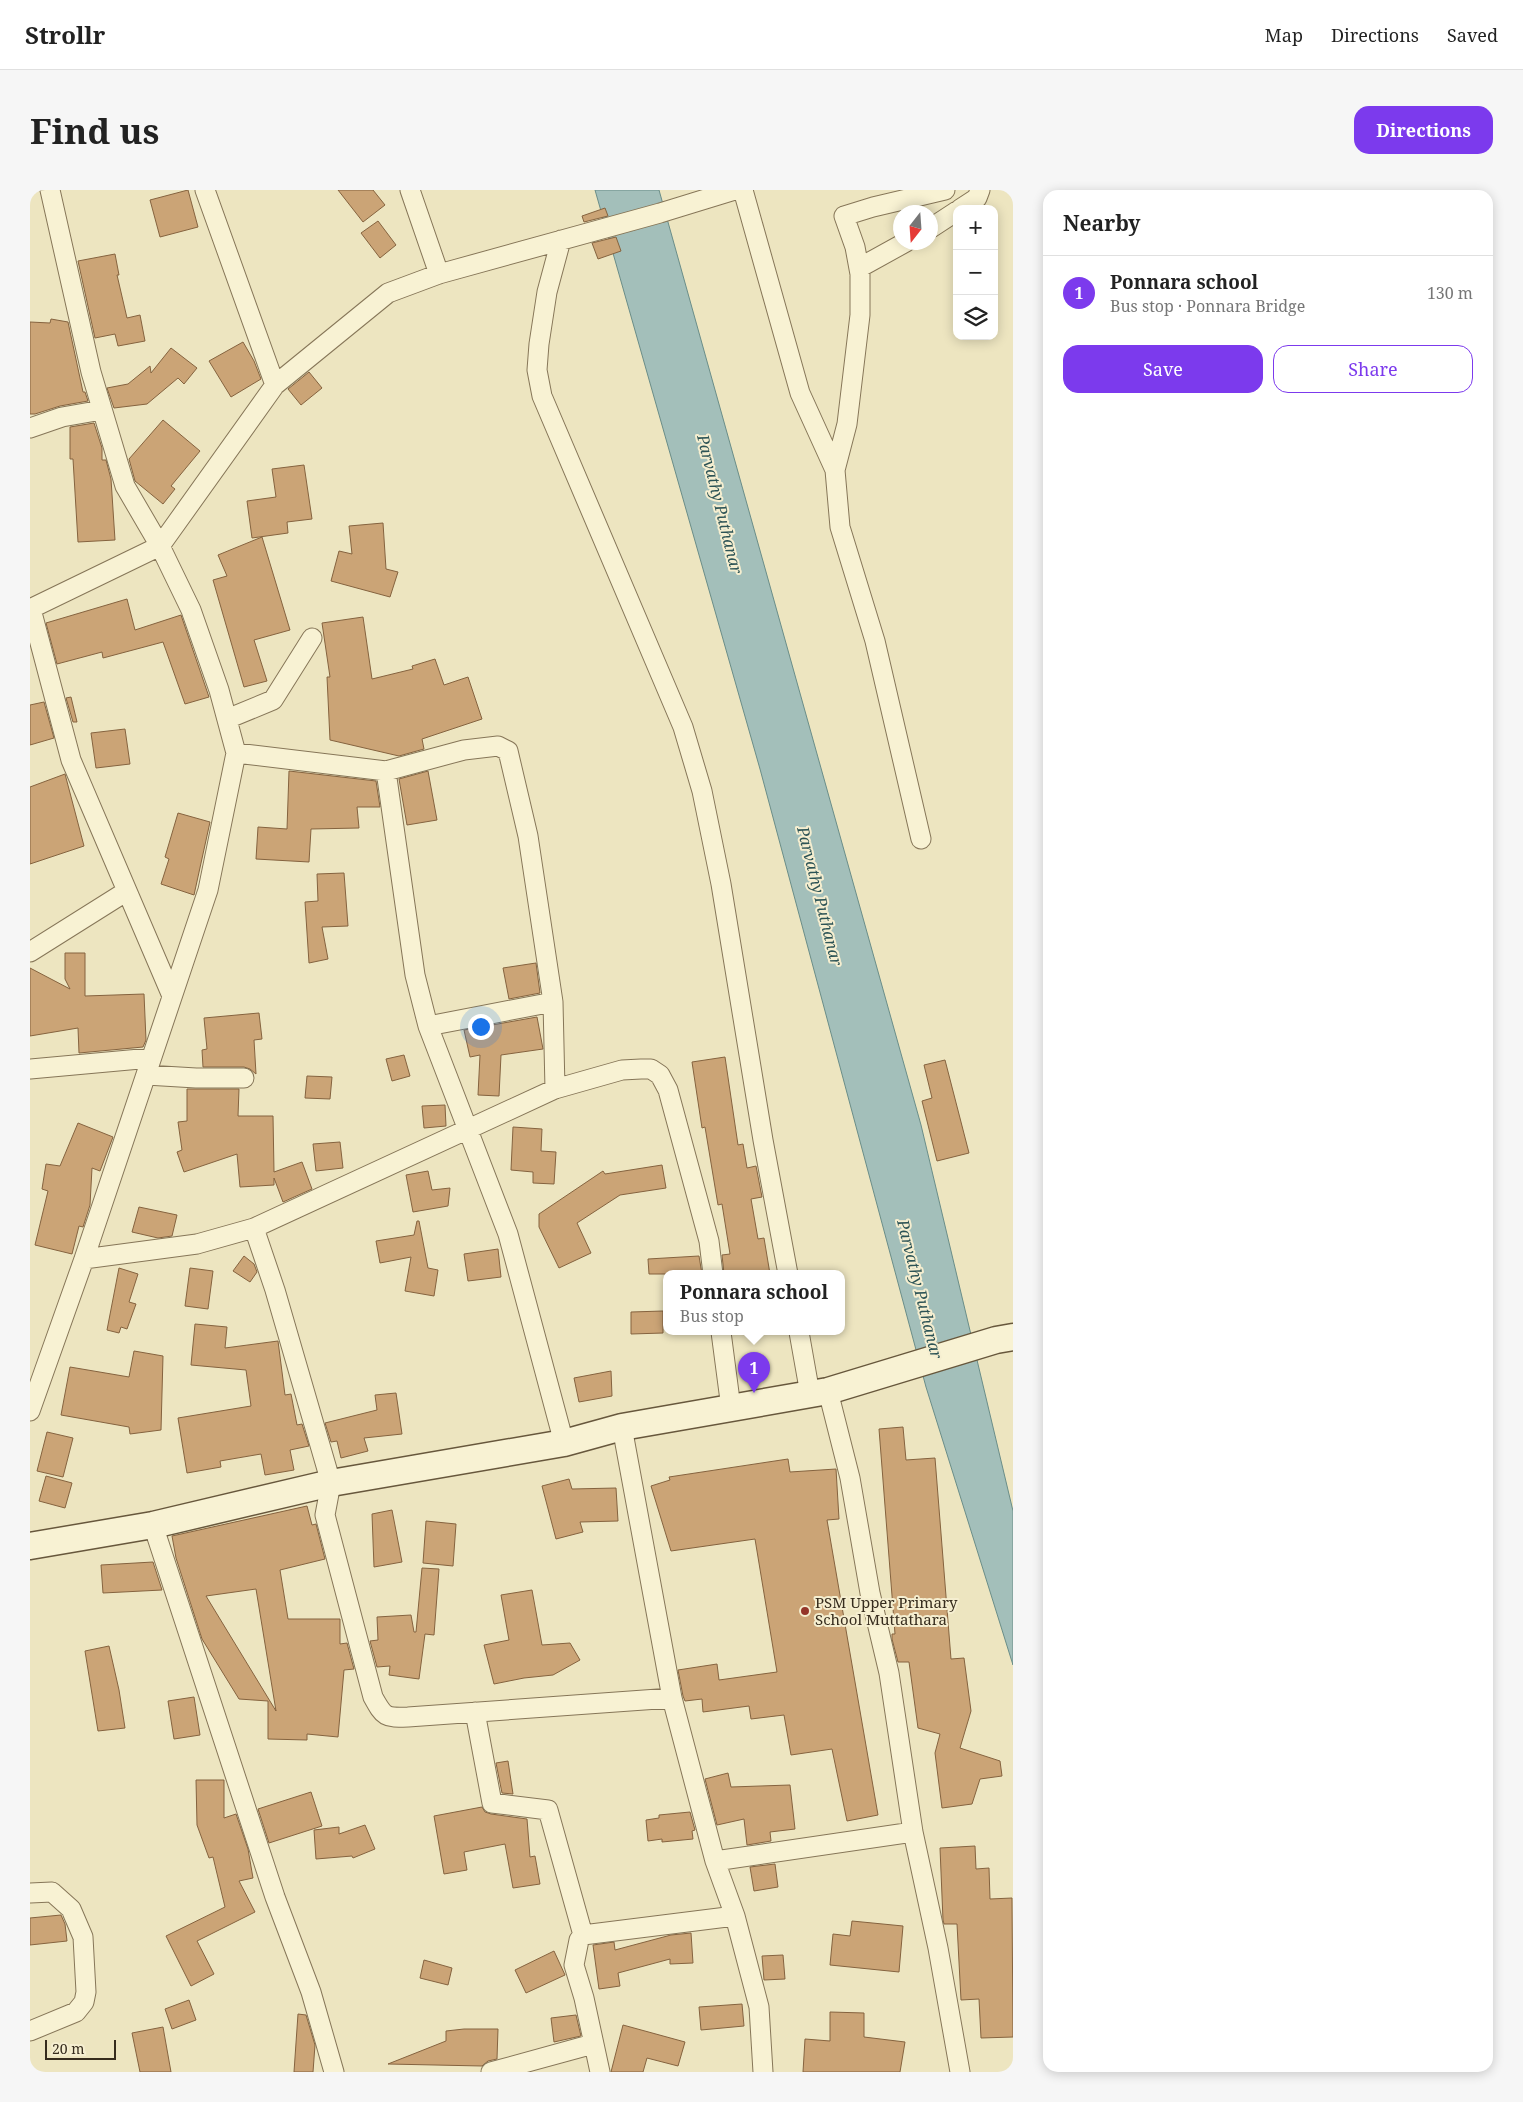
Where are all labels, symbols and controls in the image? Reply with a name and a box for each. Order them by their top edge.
text: Strollr [25,18,105,51]
text: Map [1265,23,1303,47]
text: Directions [1331,23,1419,47]
text: Saved [1447,23,1498,47]
button: Directions [1354,106,1493,154]
text: Find us [30,107,159,154]
north arrow [893,205,938,250]
map controls [953,205,998,340]
button: + [953,205,998,250]
text: Nearby [1063,209,1141,237]
button: − [953,250,998,295]
text: Ponnara school [1110,269,1258,295]
text: 1 [1074,282,1084,304]
text: 130 m [1427,282,1473,304]
button: layers [953,295,998,340]
text: Bus stop · Ponnara Bridge [1110,295,1305,317]
button: Save [1063,345,1263,393]
button: Share [1273,345,1473,393]
water label: Parvathy Puthanar [692,431,748,576]
water label: Parvathy Puthanar [792,823,848,968]
your location [468,1014,494,1040]
water label: Parvathy Puthanar [892,1216,948,1361]
popup [663,1270,845,1335]
text: Ponnara school [680,1279,828,1305]
text: Bus stop [680,1305,744,1327]
pin: 1 [738,1352,770,1393]
place label: PSM Upper Primary School Muttathara [815,1592,958,1629]
marker: PSM Upper Primary School Muttathara [799,1605,811,1617]
scale bar [45,2037,116,2060]
text: 20 m [52,2039,85,2058]

